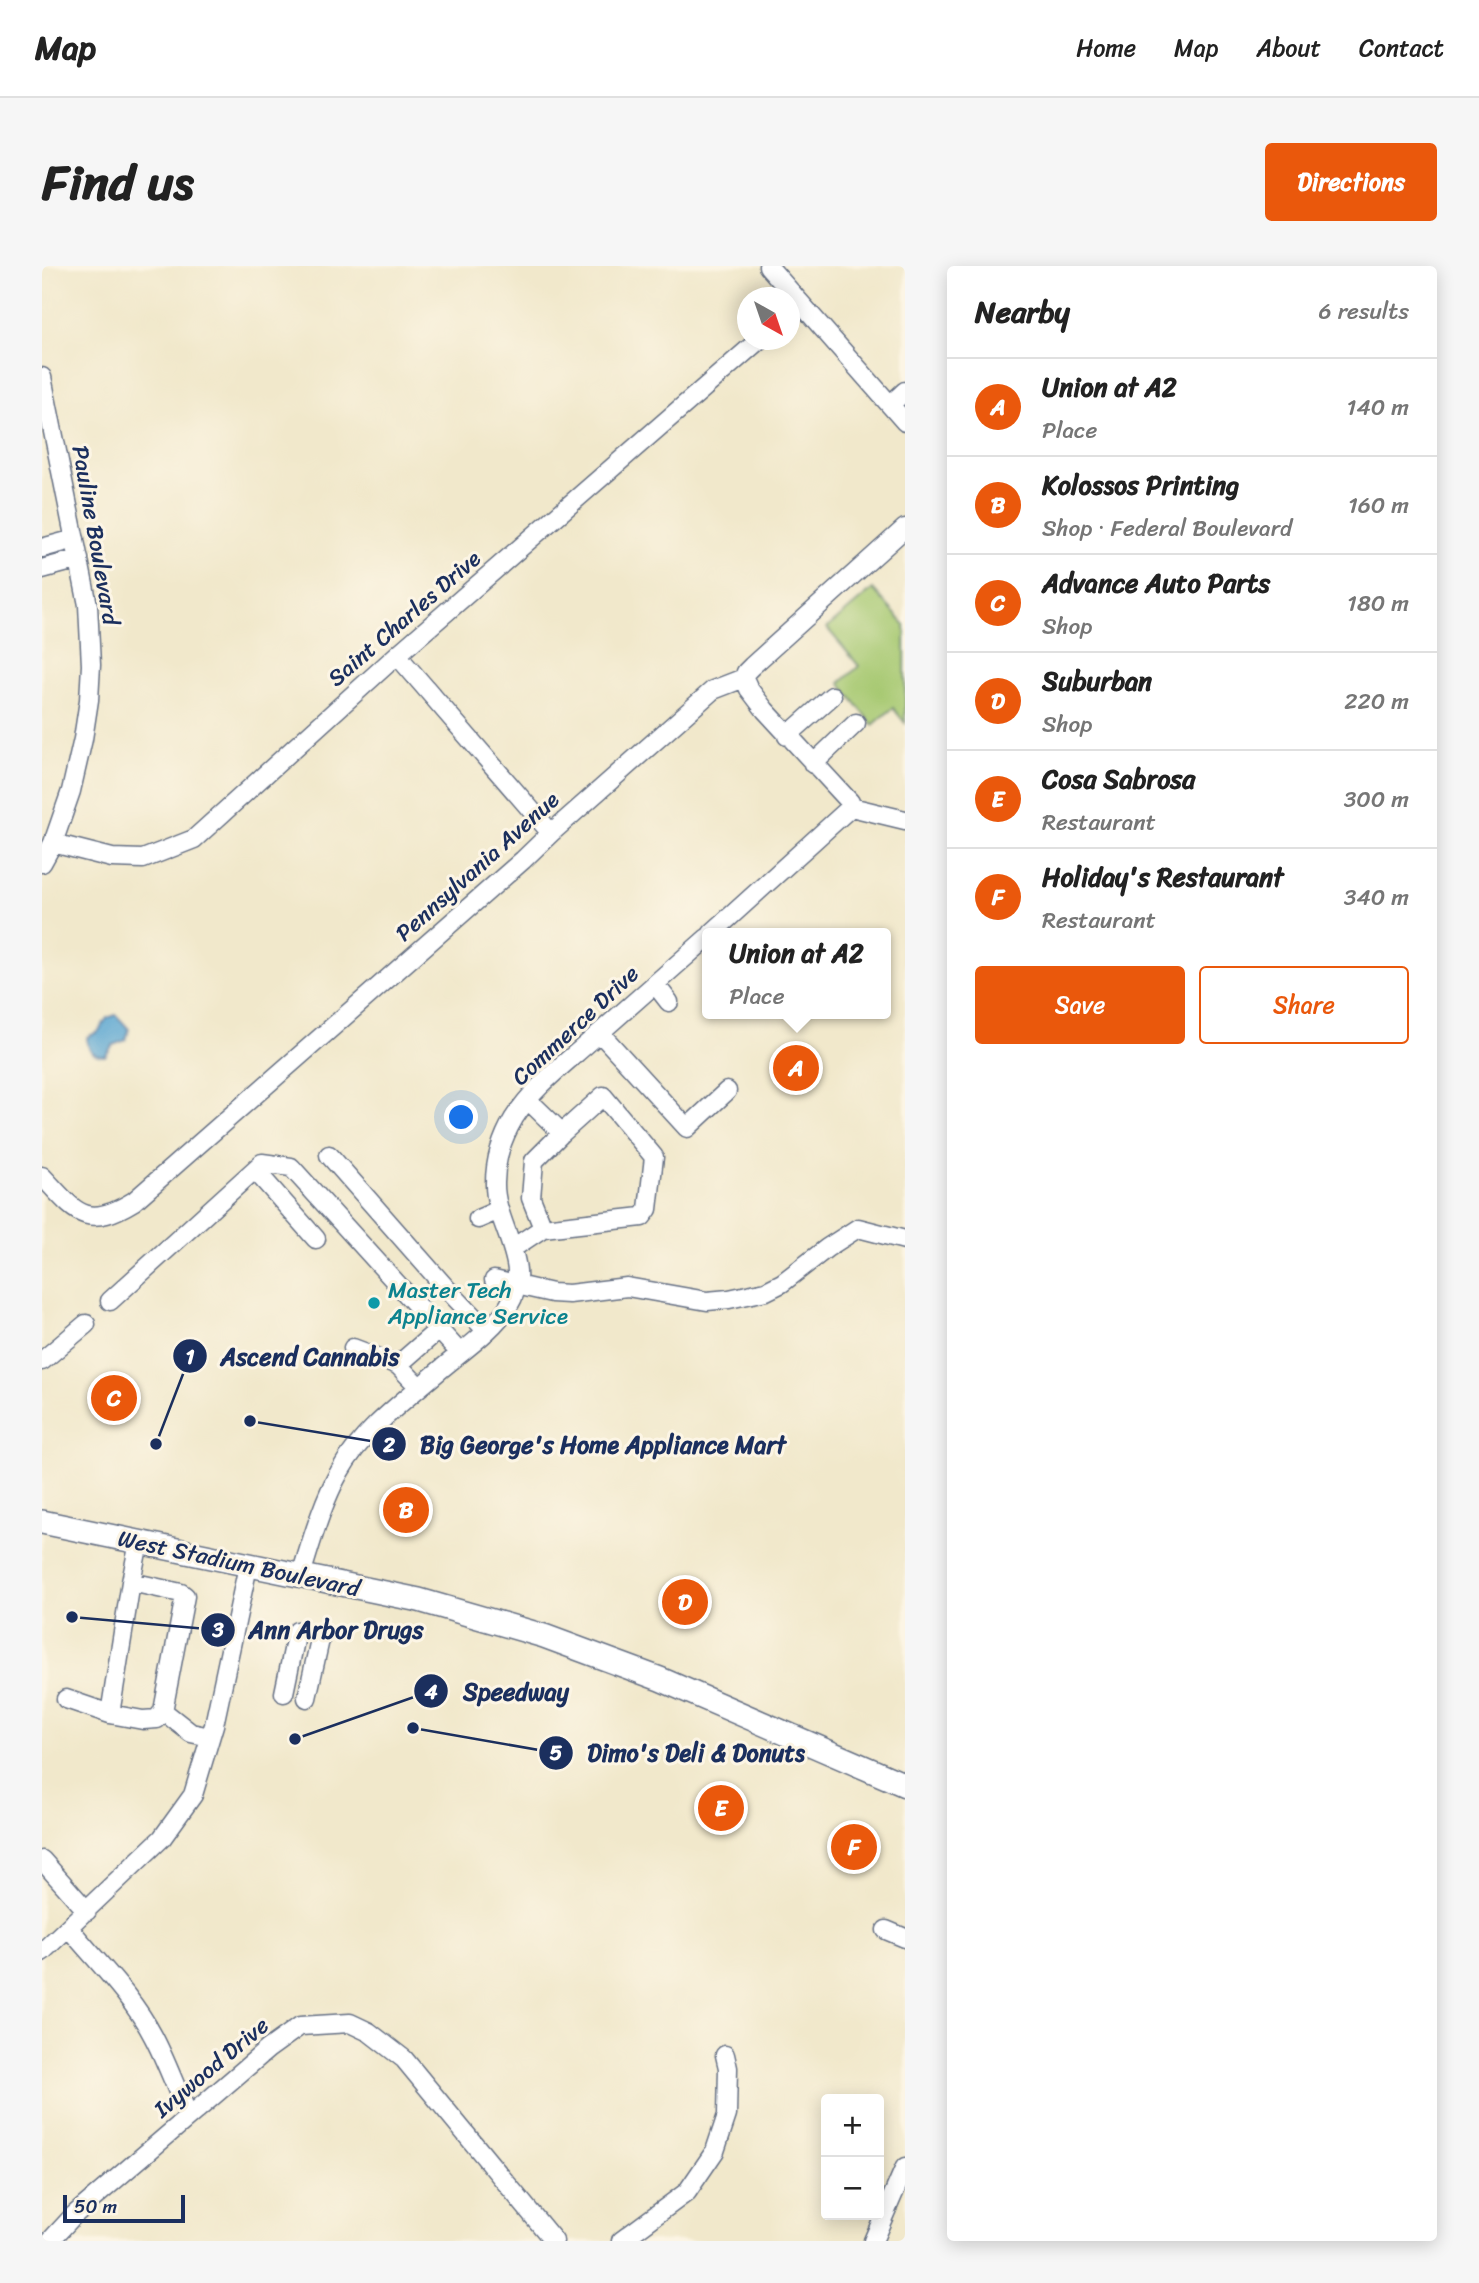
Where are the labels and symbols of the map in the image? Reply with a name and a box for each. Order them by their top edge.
north arrow [737,287,800,350]
street label: Pauline Boulevard [60,442,132,630]
street label: Saint Charles Drive [318,540,491,697]
street label: Pennsylvania Avenue [385,781,569,952]
street label: Commerce Drive [502,955,649,1096]
pin: A [773,1042,819,1094]
your location [444,1100,478,1134]
place label: Master Tech Appliance Service [387,1270,568,1337]
marker: Master Tech Appliance Service [366,1295,382,1311]
callout: Ascend Cannabis [172,1334,414,1379]
text: Ascend Cannabis [220,1336,400,1378]
text: 1 [185,1338,195,1376]
pin: C [91,1372,137,1424]
callout: Big George's Home Appliance Mart [371,1422,800,1467]
text: Big George's Home Appliance Mart [420,1424,787,1466]
text: 2 [382,1426,395,1464]
pin: B [383,1484,429,1536]
street label: West Stadium Boulevard [114,1518,366,1610]
pin: D [662,1576,708,1628]
callout: Ann Arbor Drugs [201,1607,437,1652]
text: Ann Arbor Drugs [248,1609,424,1651]
text: 3 [211,1611,224,1649]
callout: Speedway [414,1669,583,1714]
text: Speedway [462,1671,570,1713]
text: 4 [423,1673,438,1711]
callout: Dimo's Deli & Donuts [538,1730,819,1775]
text: Dimo's Deli & Donuts [587,1732,806,1774]
text: 5 [550,1734,563,1772]
pin: E [698,1782,744,1834]
pin: F [831,1821,877,1873]
street label: Ivywood Drive [143,2006,279,2129]
scale bar [63,2192,186,2224]

